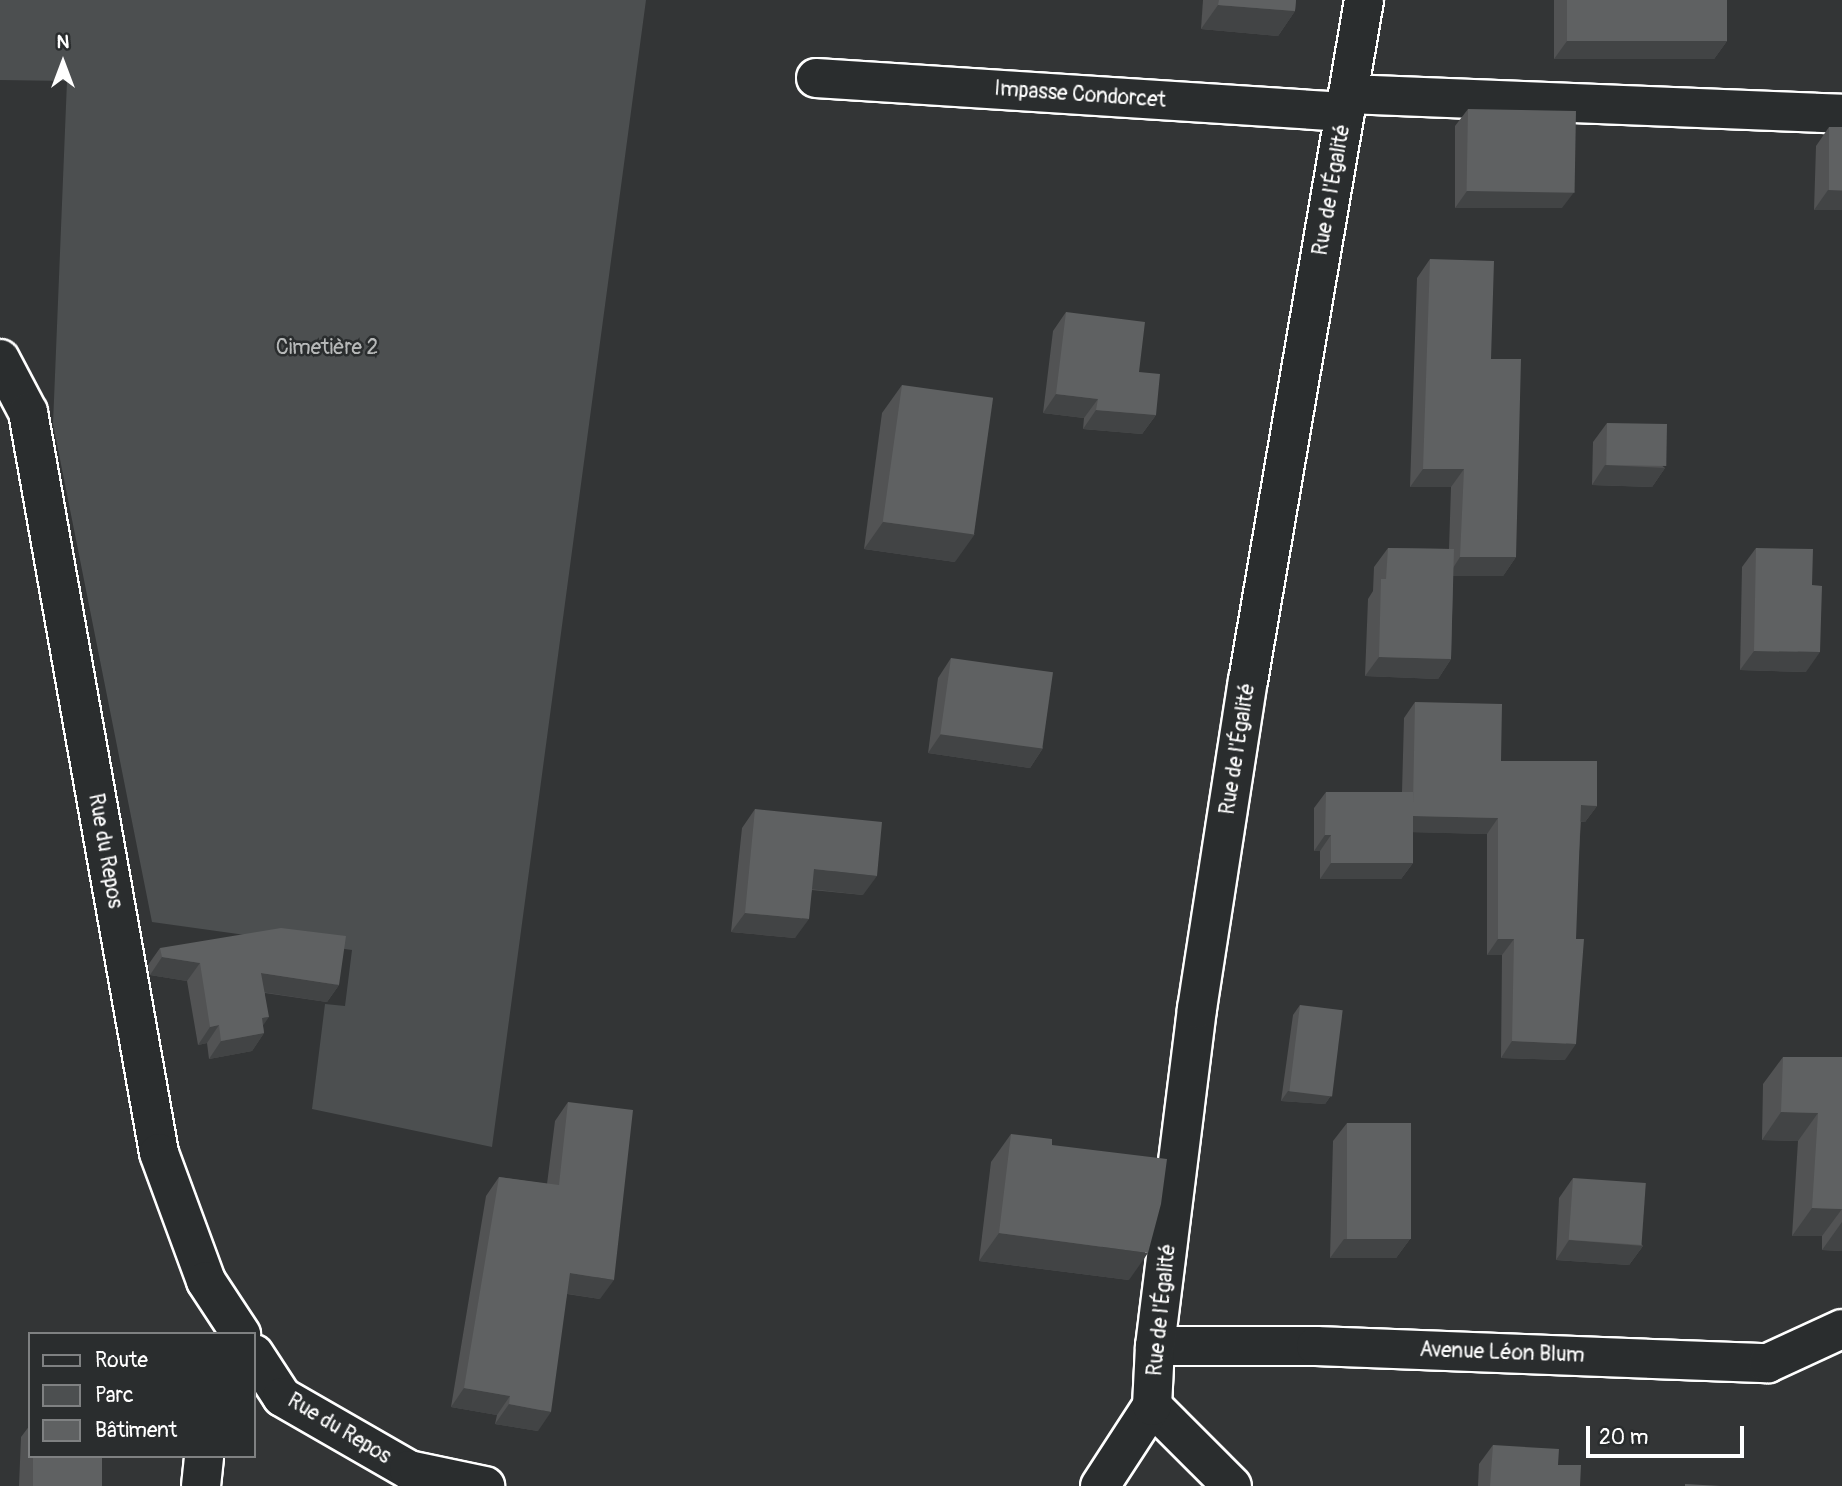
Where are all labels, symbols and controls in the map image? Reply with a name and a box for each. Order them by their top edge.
north arrow [28,28,98,98]
text: N [57,30,69,54]
street label: Impasse Condorcet [993,76,1167,114]
street label: Rue de l'Égalité [1308,122,1356,258]
park label: Cimetière 2 [276,335,378,361]
street label: Rue de l'Égalité [1215,682,1261,816]
street label: Rue du Repos [83,792,127,910]
street label: Rue de l'Égalité [1143,1243,1181,1377]
legend [28,1332,256,1458]
street label: Avenue Léon Blum [1419,1338,1585,1368]
text: Route [95,1347,148,1374]
text: Parc [95,1382,134,1409]
street label: Rue du Repos [283,1388,395,1470]
scale bar [1590,1412,1748,1456]
text: Bâtiment [95,1417,177,1444]
text: 20 m [1599,1424,1648,1451]

